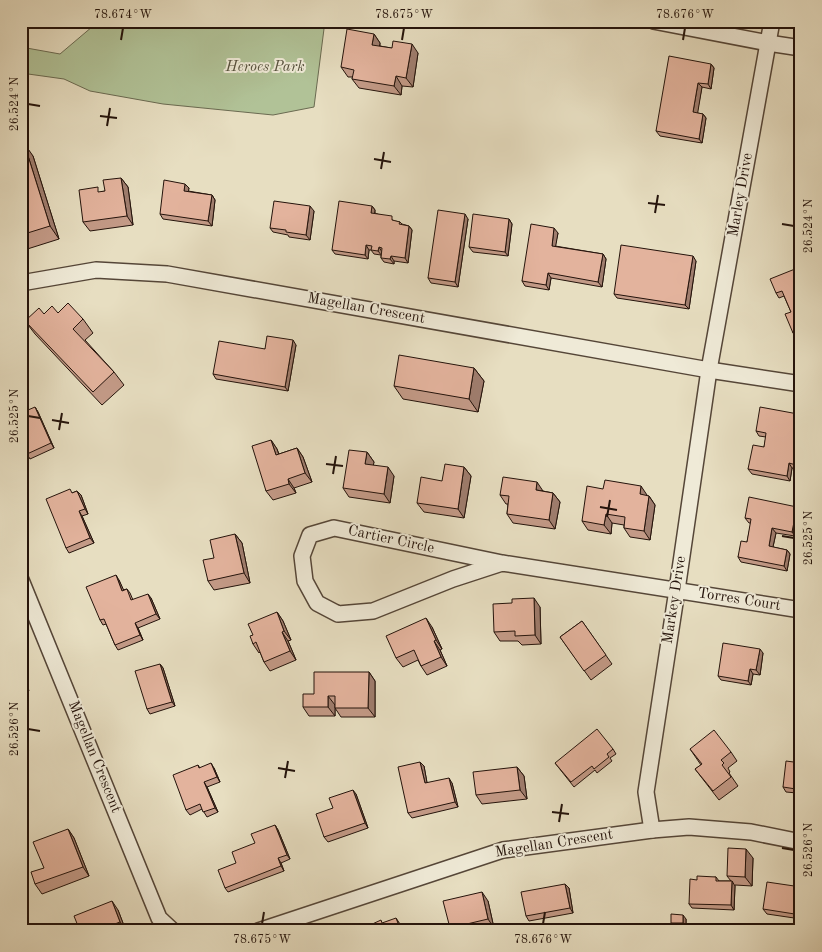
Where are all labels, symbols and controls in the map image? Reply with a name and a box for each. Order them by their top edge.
text: 78.675°W [375,8,433,21]
text: 78.674°W [94,9,152,21]
text: 78.676°W [656,9,714,21]
park label: Heroes Park [224,60,305,75]
text: 26.524°N [8,77,21,131]
street label: Marley Drive [726,152,756,238]
text: 26.524°N [802,199,815,253]
street label: Magellan Crescent [306,291,426,327]
text: 26.525°N [8,389,21,443]
text: 26.525°N [802,511,815,565]
street label: Cartier Circle [346,524,436,556]
street label: Markey Drive [661,555,689,645]
street label: Torres Court [696,586,782,614]
street label: Magellan Crescent [65,699,123,815]
text: 26.526°N [8,702,21,756]
text: 26.526°N [802,823,815,877]
street label: Magellan Crescent [494,827,614,861]
text: 78.675°W [233,933,291,946]
text: 78.676°W [514,934,572,946]

